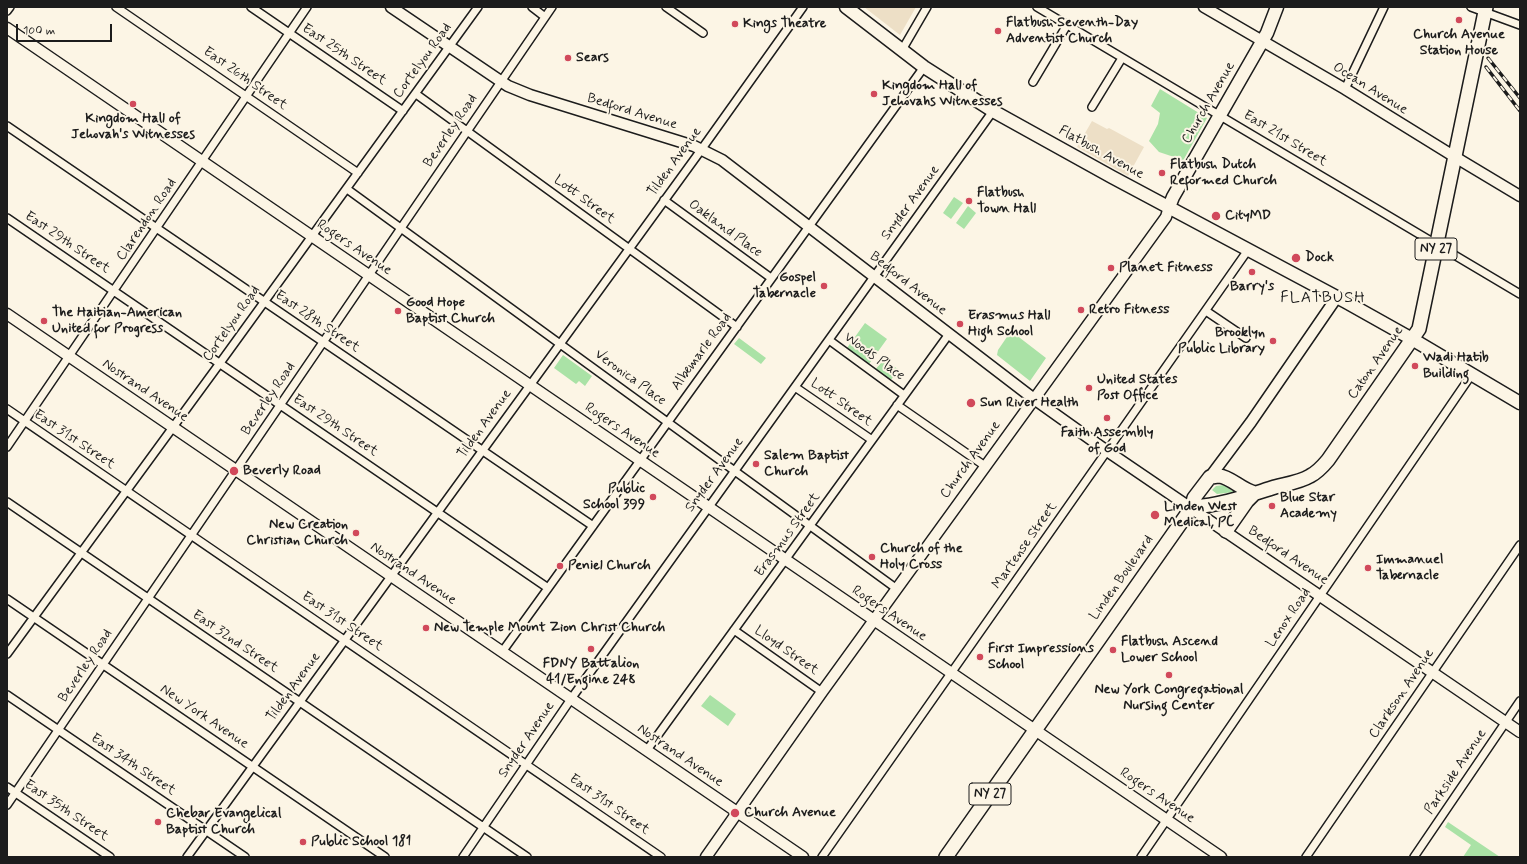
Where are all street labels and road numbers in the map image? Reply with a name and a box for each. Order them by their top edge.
street label: Cortelyou Road [390,20,456,102]
street label: East 25th Street [298,21,390,89]
street label: East 26th Street [200,44,290,114]
street label: Church Avenue [1179,59,1239,147]
street label: Ocean Avenue [1329,59,1411,119]
street label: Bedford Avenue [585,90,679,134]
street label: Beverley Road [420,91,482,171]
street label: East 21st Street [1240,107,1330,171]
street label: Flatbush Avenue [1055,123,1147,183]
street label: Tilden Avenue [644,124,706,200]
street label: Snyder Avenue [878,162,944,244]
street label: Lott Street [550,172,618,228]
street label: Clarendon Road [113,176,181,264]
street label: Oakland Place [685,197,765,261]
street label: East 29th Street [21,208,113,278]
street label: Rogers Avenue [313,217,395,279]
road number: NY 27 [1415,238,1457,260]
street label: Bedford Avenue [866,249,950,319]
street label: Cortelyou Road [200,283,264,365]
street label: East 28th Street [271,287,363,357]
street label: Albemarle Road [668,310,736,394]
street label: Caton Avenue [1345,323,1407,403]
street label: Woods Place [840,329,908,385]
street label: Veronica Place [591,346,669,410]
street label: Nostrand Avenue [99,356,191,426]
street label: Beverley Road [238,359,300,439]
street label: Lott Street [807,376,875,430]
street label: Tilden Avenue [454,386,516,462]
street label: East 29th Street [289,391,381,461]
street label: Rogers Avenue [581,400,663,462]
street label: East 31st Street [30,407,118,473]
street label: Church Avenue [937,418,1005,502]
street label: Snyder Avenue [682,434,748,516]
street label: Erasmus Street [752,490,824,580]
street label: Martense Street [989,499,1061,593]
street label: Bedford Avenue [1245,523,1331,589]
street label: Linden Boulevard [1087,532,1157,624]
street label: Nostrand Avenue [367,539,459,609]
street label: Rogers Avenue [848,583,930,645]
street label: Lenox Road [1263,585,1315,651]
street label: East 31st Street [298,589,386,655]
street label: East 32nd Street [189,607,281,677]
street label: Lloyd Street [751,623,821,679]
street label: Beverley Road [55,626,117,706]
street label: Clarkson Avenue [1366,646,1438,742]
street label: Tilden Avenue [263,649,325,725]
street label: New York Avenue [156,681,252,753]
street label: Snyder Avenue [495,699,559,781]
street label: Nostrand Avenue [634,721,726,791]
street label: Parkside Avenue [1421,726,1491,818]
street label: East 34th Street [87,730,179,800]
street label: Rogers Avenue [1116,765,1198,827]
street label: East 31st Street [566,771,652,839]
street label: East 35th Street [21,777,111,845]
road number: NY 27 [969,783,1011,805]

